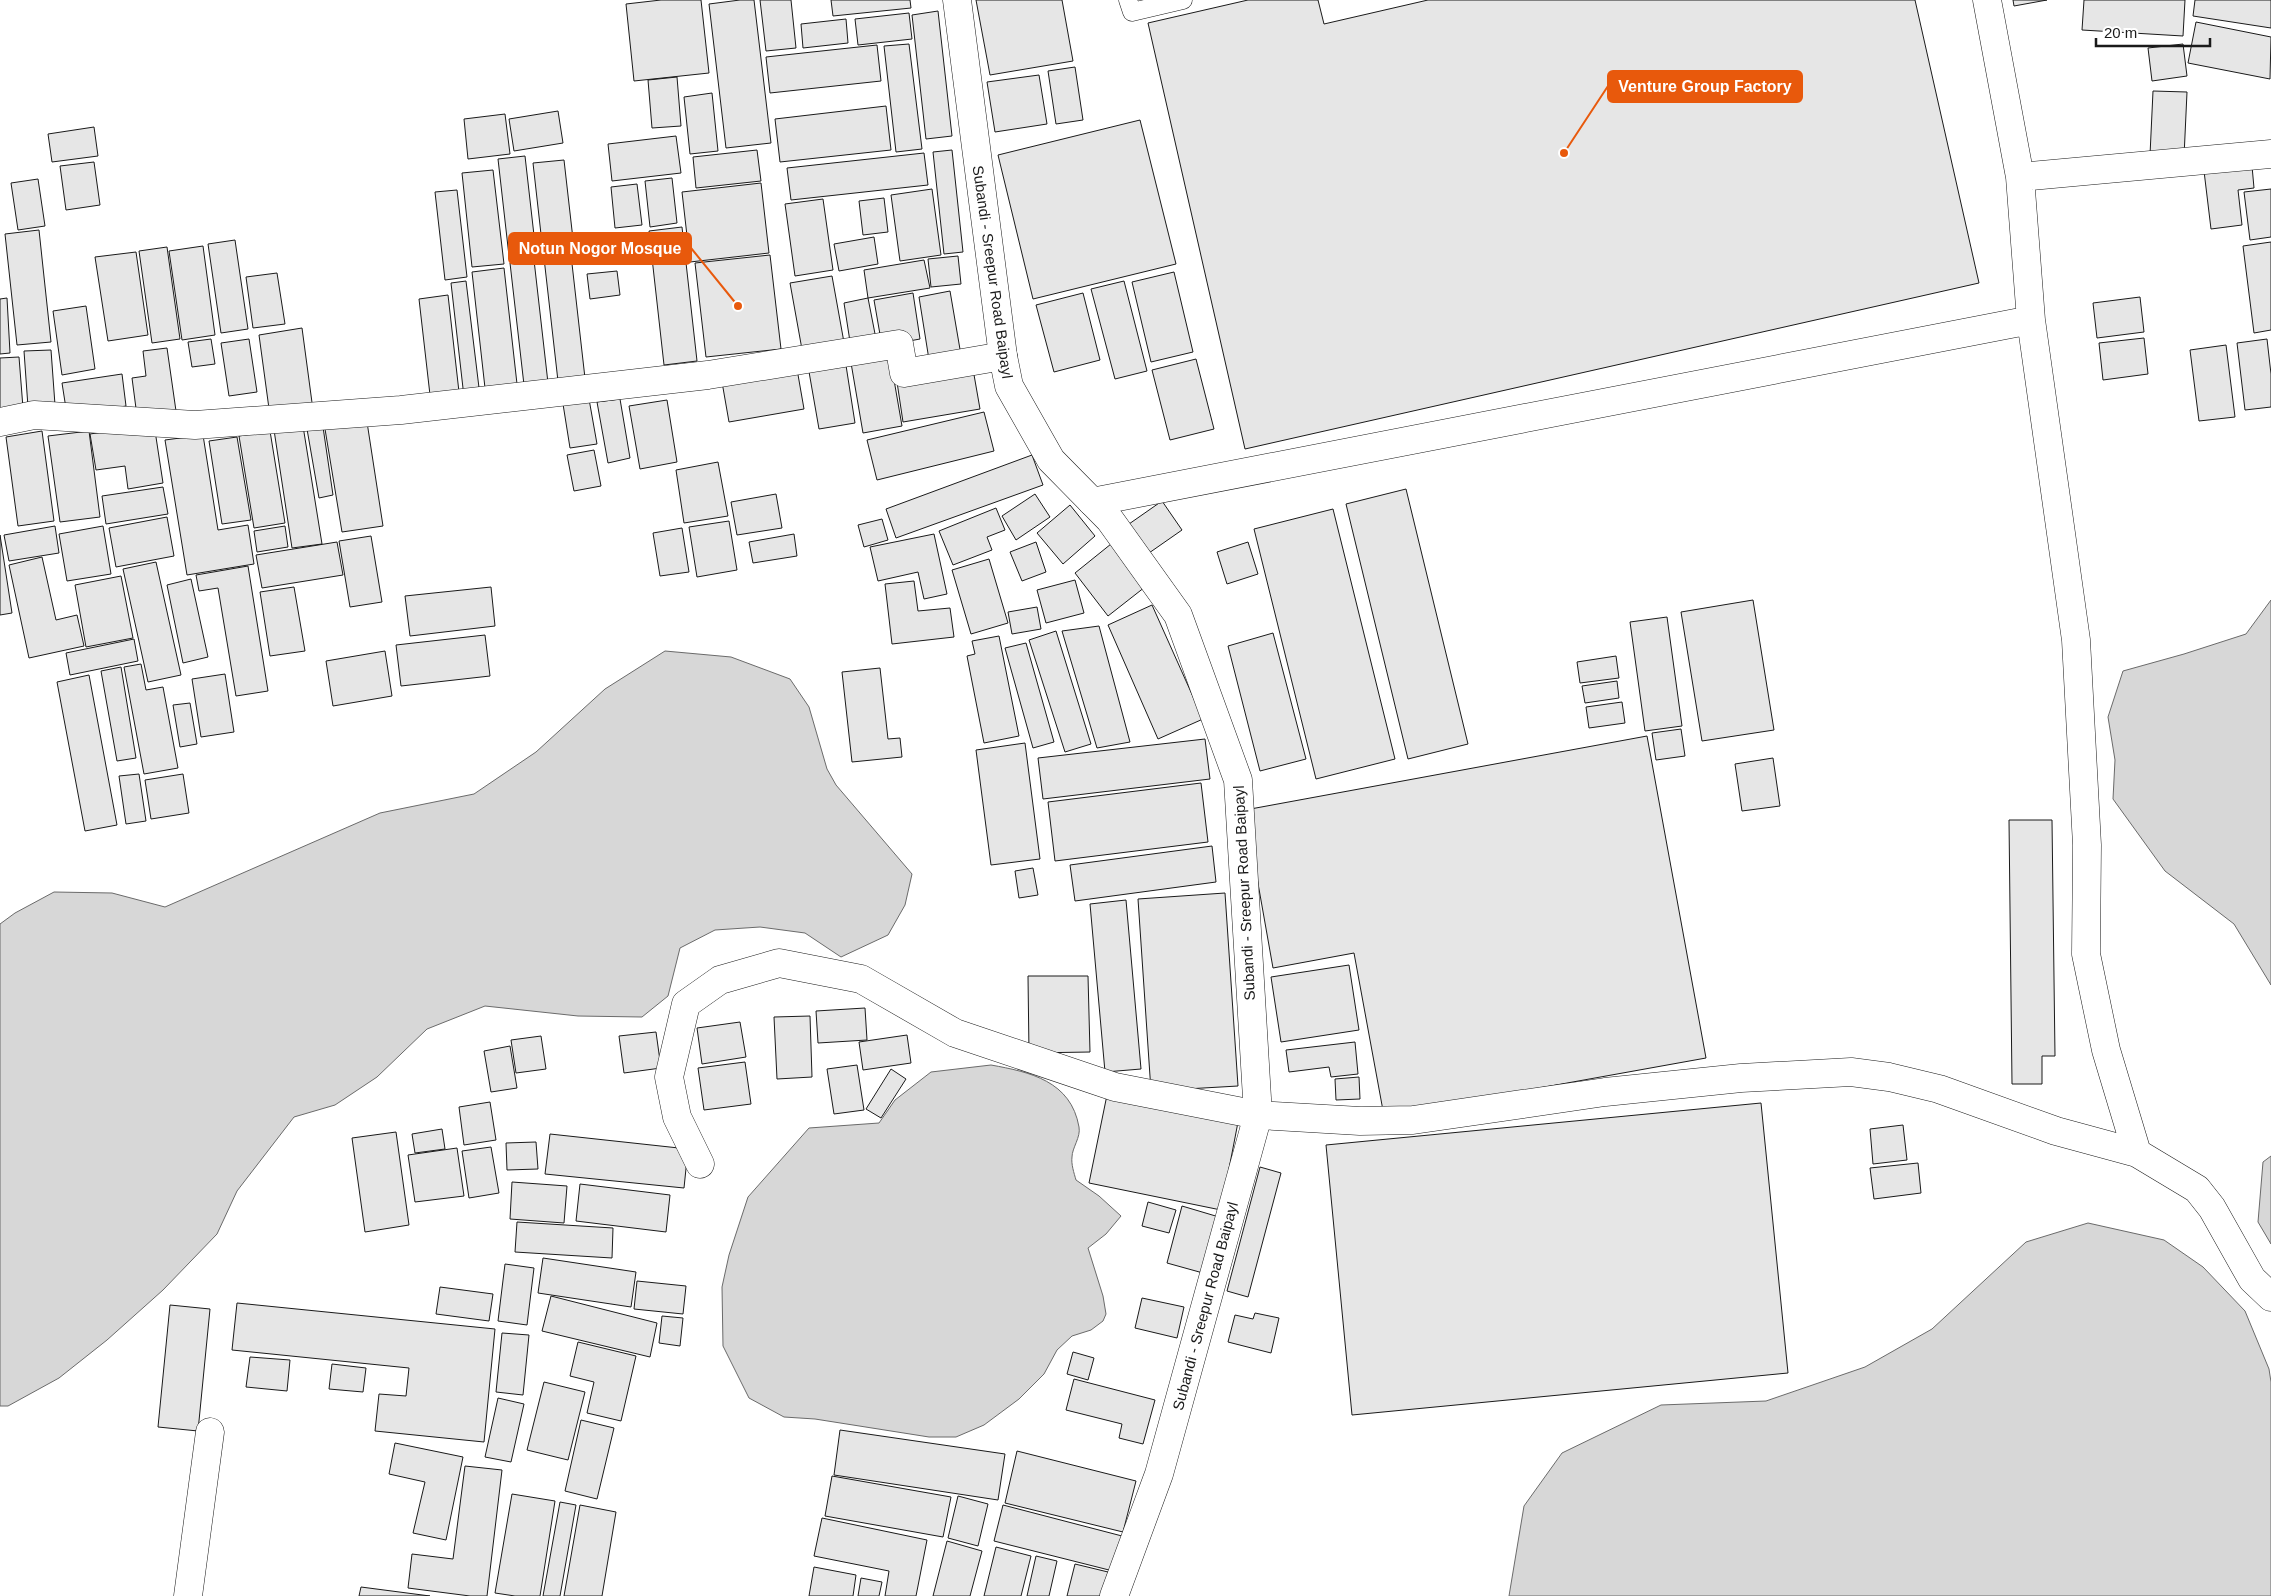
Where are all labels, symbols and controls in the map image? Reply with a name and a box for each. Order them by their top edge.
scale bar [2096,15,2210,47]
text: 20 m [2104,24,2137,41]
callout: Venture Group Factory [1608,71,1802,102]
text: Venture Group Factory [1618,78,1792,95]
street label: Subandi - Sreepur Road Baipayl [970,164,1016,380]
callout: Notun Nogor Mosque [509,233,691,264]
text: Notun Nogor Mosque [519,240,681,257]
street label: Subandi - Sreepur Road Baipayl [1230,785,1258,1001]
street label: Subandi - Sreepur Road Baipayl [1169,1200,1241,1412]

